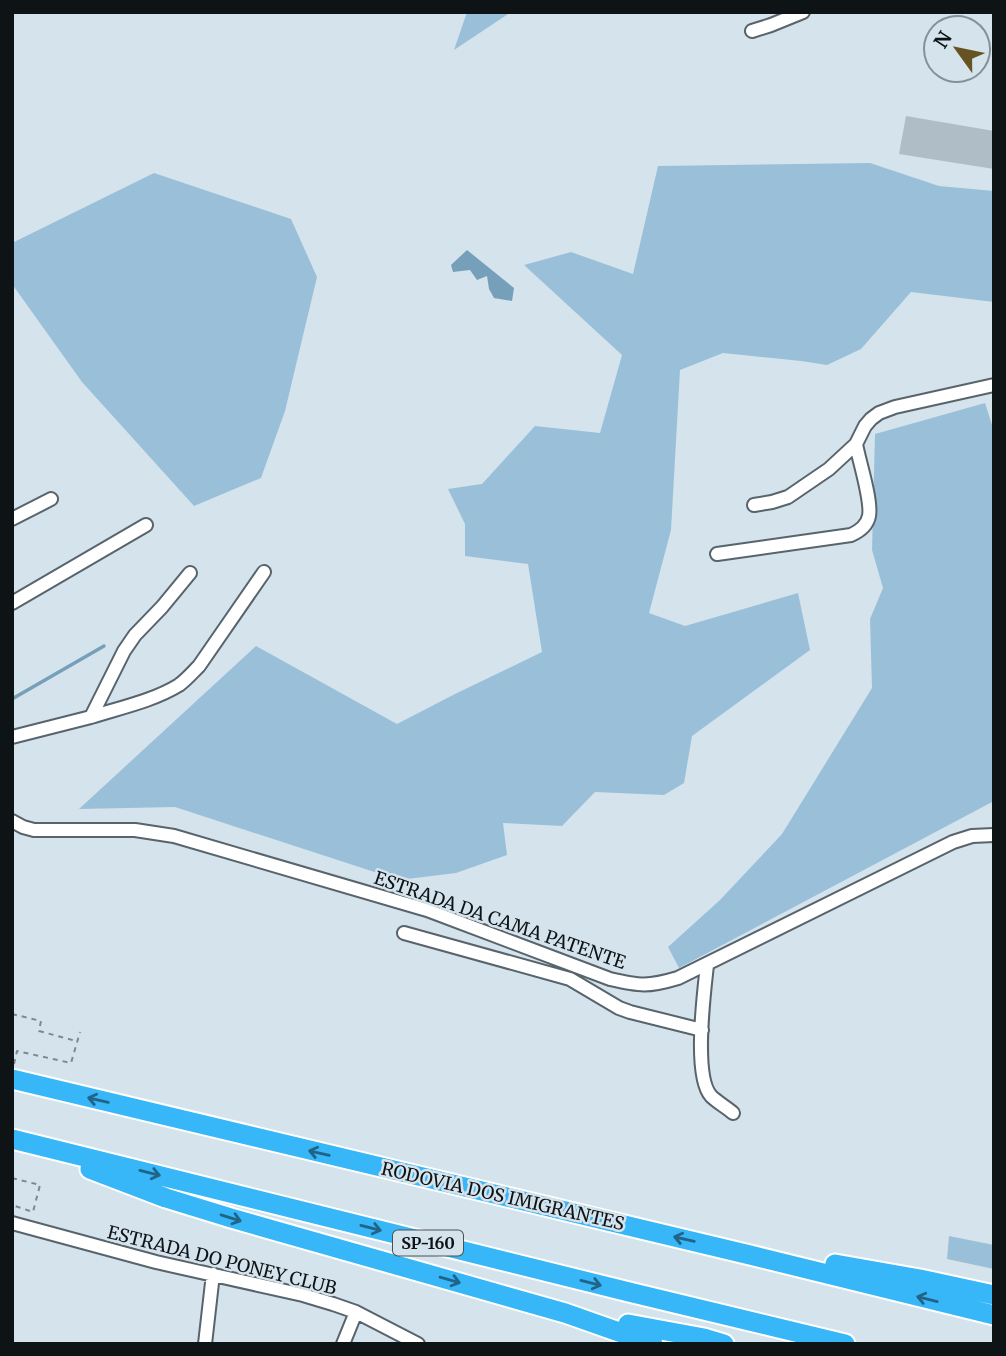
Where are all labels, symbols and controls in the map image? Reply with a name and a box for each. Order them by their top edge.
north arrow [922,14,992,84]
text: N [929,27,957,53]
street label: ESTRADA DA CAMA PATENTE [371,866,629,974]
one-way arrow [87,1093,110,1106]
one-way arrow [308,1145,331,1159]
street label: RODOVIA DOS IMIGRANTES [379,1157,627,1235]
one-way arrow [138,1167,161,1181]
one-way arrow [219,1212,242,1225]
street label: ESTRADA DO PONEY CLUB [105,1220,339,1300]
one-way arrow [359,1222,381,1235]
road number: SP-160 [393,1231,463,1256]
one-way arrow [673,1232,696,1245]
one-way arrow [438,1275,460,1288]
one-way arrow [580,1277,602,1290]
one-way arrow [917,1292,939,1305]

